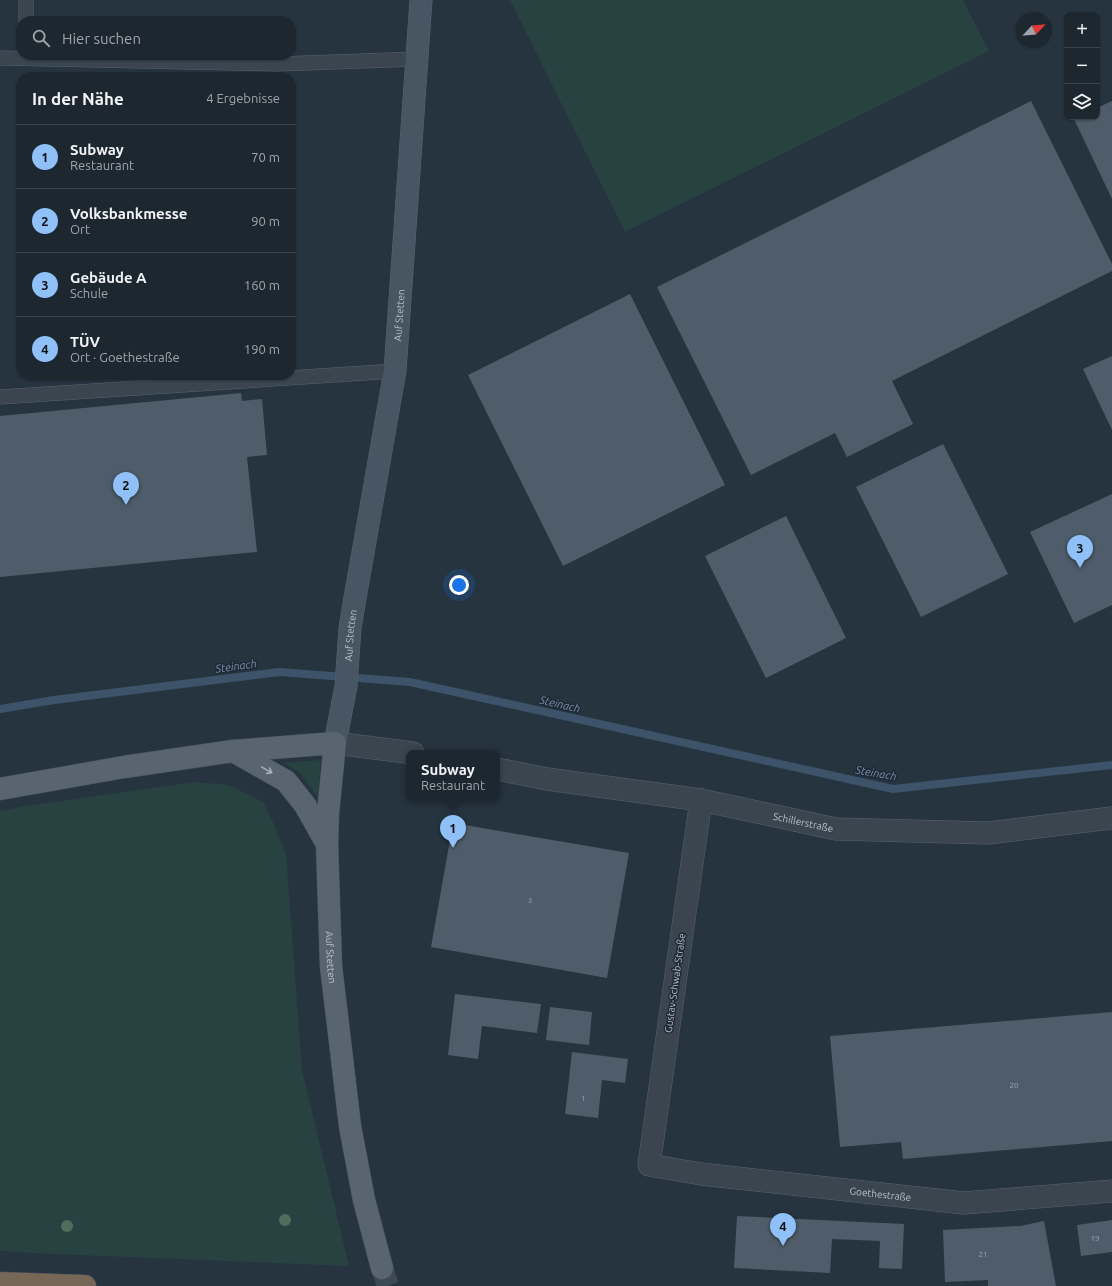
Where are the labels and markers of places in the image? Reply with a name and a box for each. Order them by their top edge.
pin: 2 [113,472,139,505]
pin: 3 [1067,535,1093,568]
pin: 1 [440,815,466,848]
pin: 4 [770,1213,796,1246]

